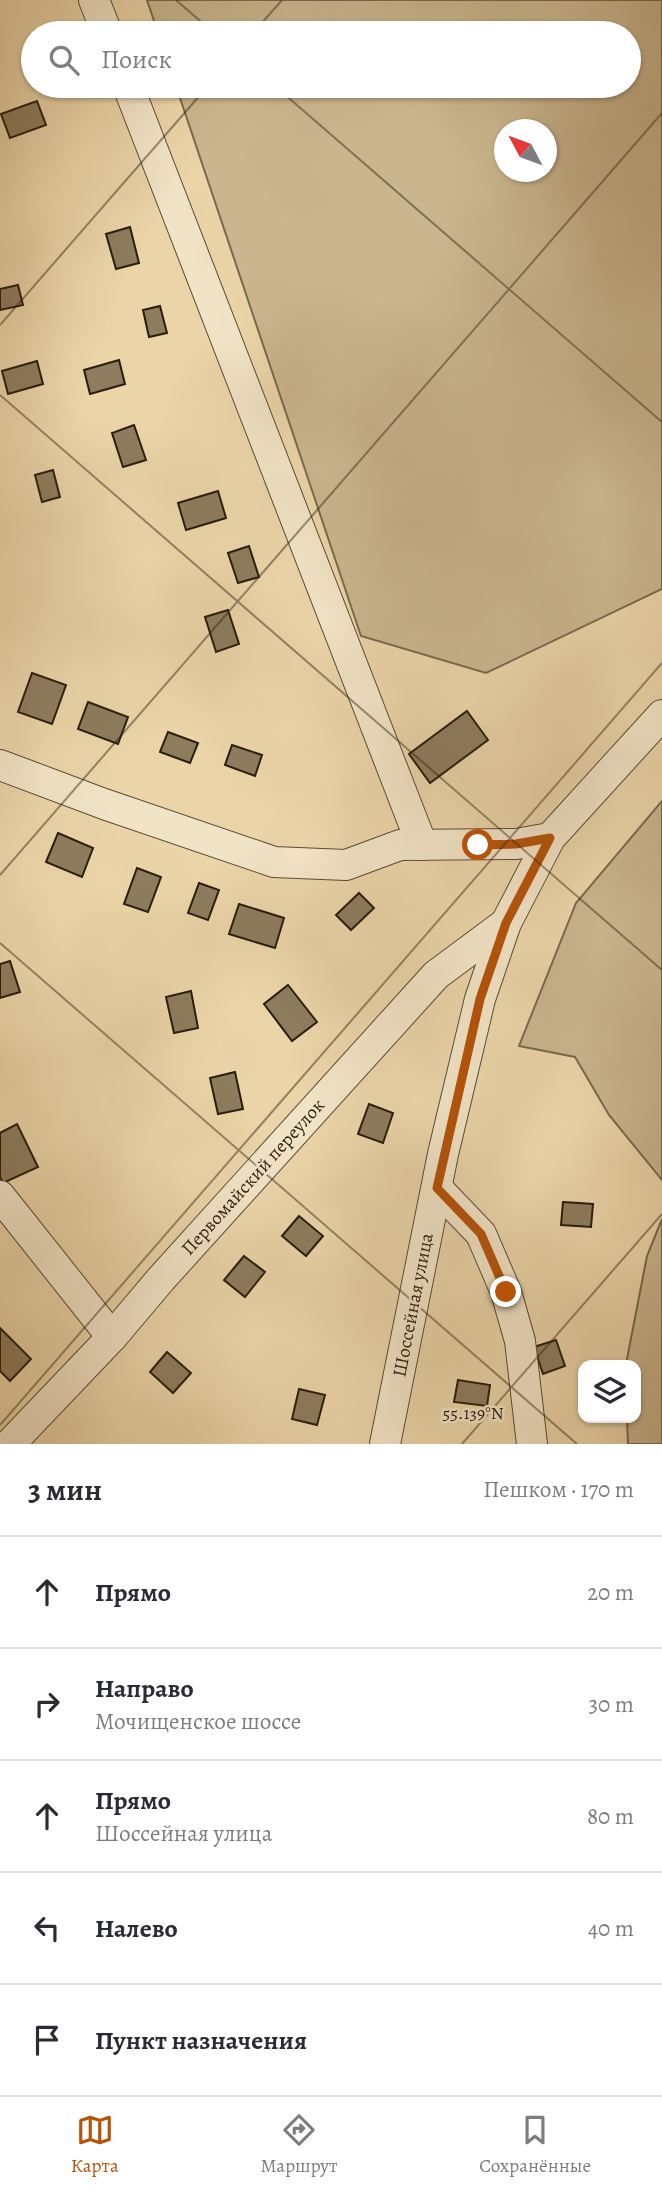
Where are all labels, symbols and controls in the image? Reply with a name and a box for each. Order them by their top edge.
search box [21,21,641,98]
icon: search [45,41,83,79]
text: Поиск [101,42,172,77]
north arrow [494,119,557,182]
route start [462,829,493,860]
street label: Первомайский переулок [175,1093,331,1261]
street label: Шоссейная улица [386,1230,440,1379]
route end [490,1276,521,1307]
map controls [578,1360,641,1423]
button: layers [578,1360,641,1423]
text: 55.139°N [442,1401,504,1425]
text: 3 мин [28,1470,102,1510]
text: Пешком · 170 m [483,1474,634,1505]
icon: ahead [28,1573,66,1611]
text: Прямо [95,1575,171,1610]
text: 20 m [587,1577,634,1608]
text: Направо [95,1671,194,1706]
icon: right [28,1685,66,1723]
text: 30 m [588,1689,634,1720]
text: Мочищенское шоссе [95,1706,301,1737]
text: Прямо [95,1783,171,1818]
icon: ahead [28,1797,66,1835]
text: 80 m [587,1801,634,1832]
text: Шоссейная улица [95,1818,272,1849]
icon: left [28,1909,66,1947]
text: Налево [95,1911,178,1946]
text: 40 m [588,1913,634,1944]
icon: arrive [28,2021,66,2059]
text: Пункт назначения [95,2023,307,2058]
tab: Карта [71,2111,119,2179]
tab: Маршрут [260,2111,337,2179]
tab: Сохранённые [479,2111,591,2179]

